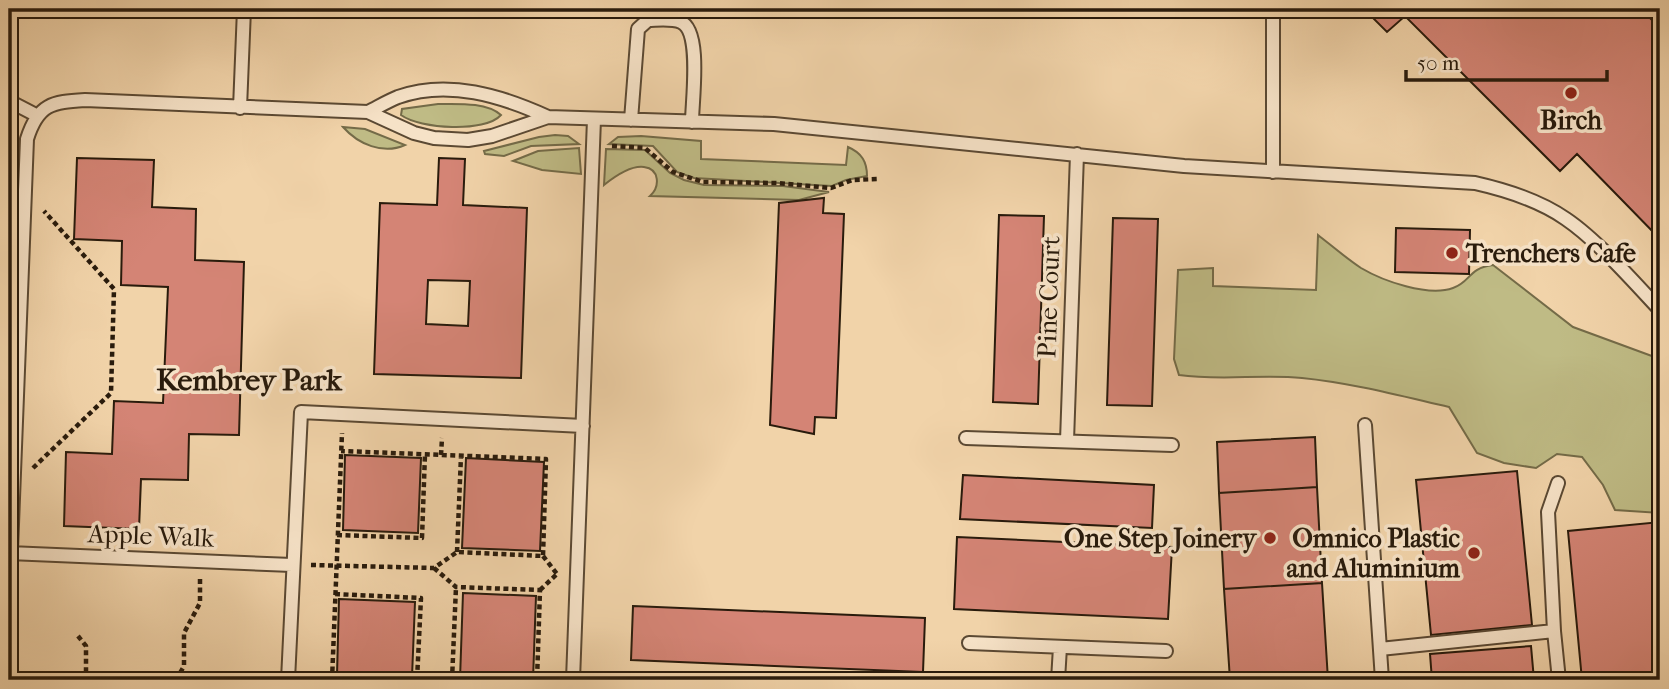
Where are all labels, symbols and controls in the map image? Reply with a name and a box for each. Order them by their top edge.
scale bar [1406,38,1608,82]
text: 50 m [1417,51,1460,75]
marker: Birch [1563,85,1579,101]
place label: Birch [1540,105,1602,136]
street label: Pine Court [1031,235,1067,359]
place label: Trenchers Cafe [1465,238,1636,269]
marker: Trenchers Cafe [1444,245,1460,261]
district label: Kembrey Park [156,363,343,398]
street label: Apple Walk [86,518,215,554]
place label: One Step Joinery [1064,523,1258,554]
place label: Omnico Plastic and Aluminium [1286,523,1461,584]
marker: One Step Joinery [1262,530,1278,546]
marker: Omnico Plastic and Aluminium [1466,545,1482,561]

